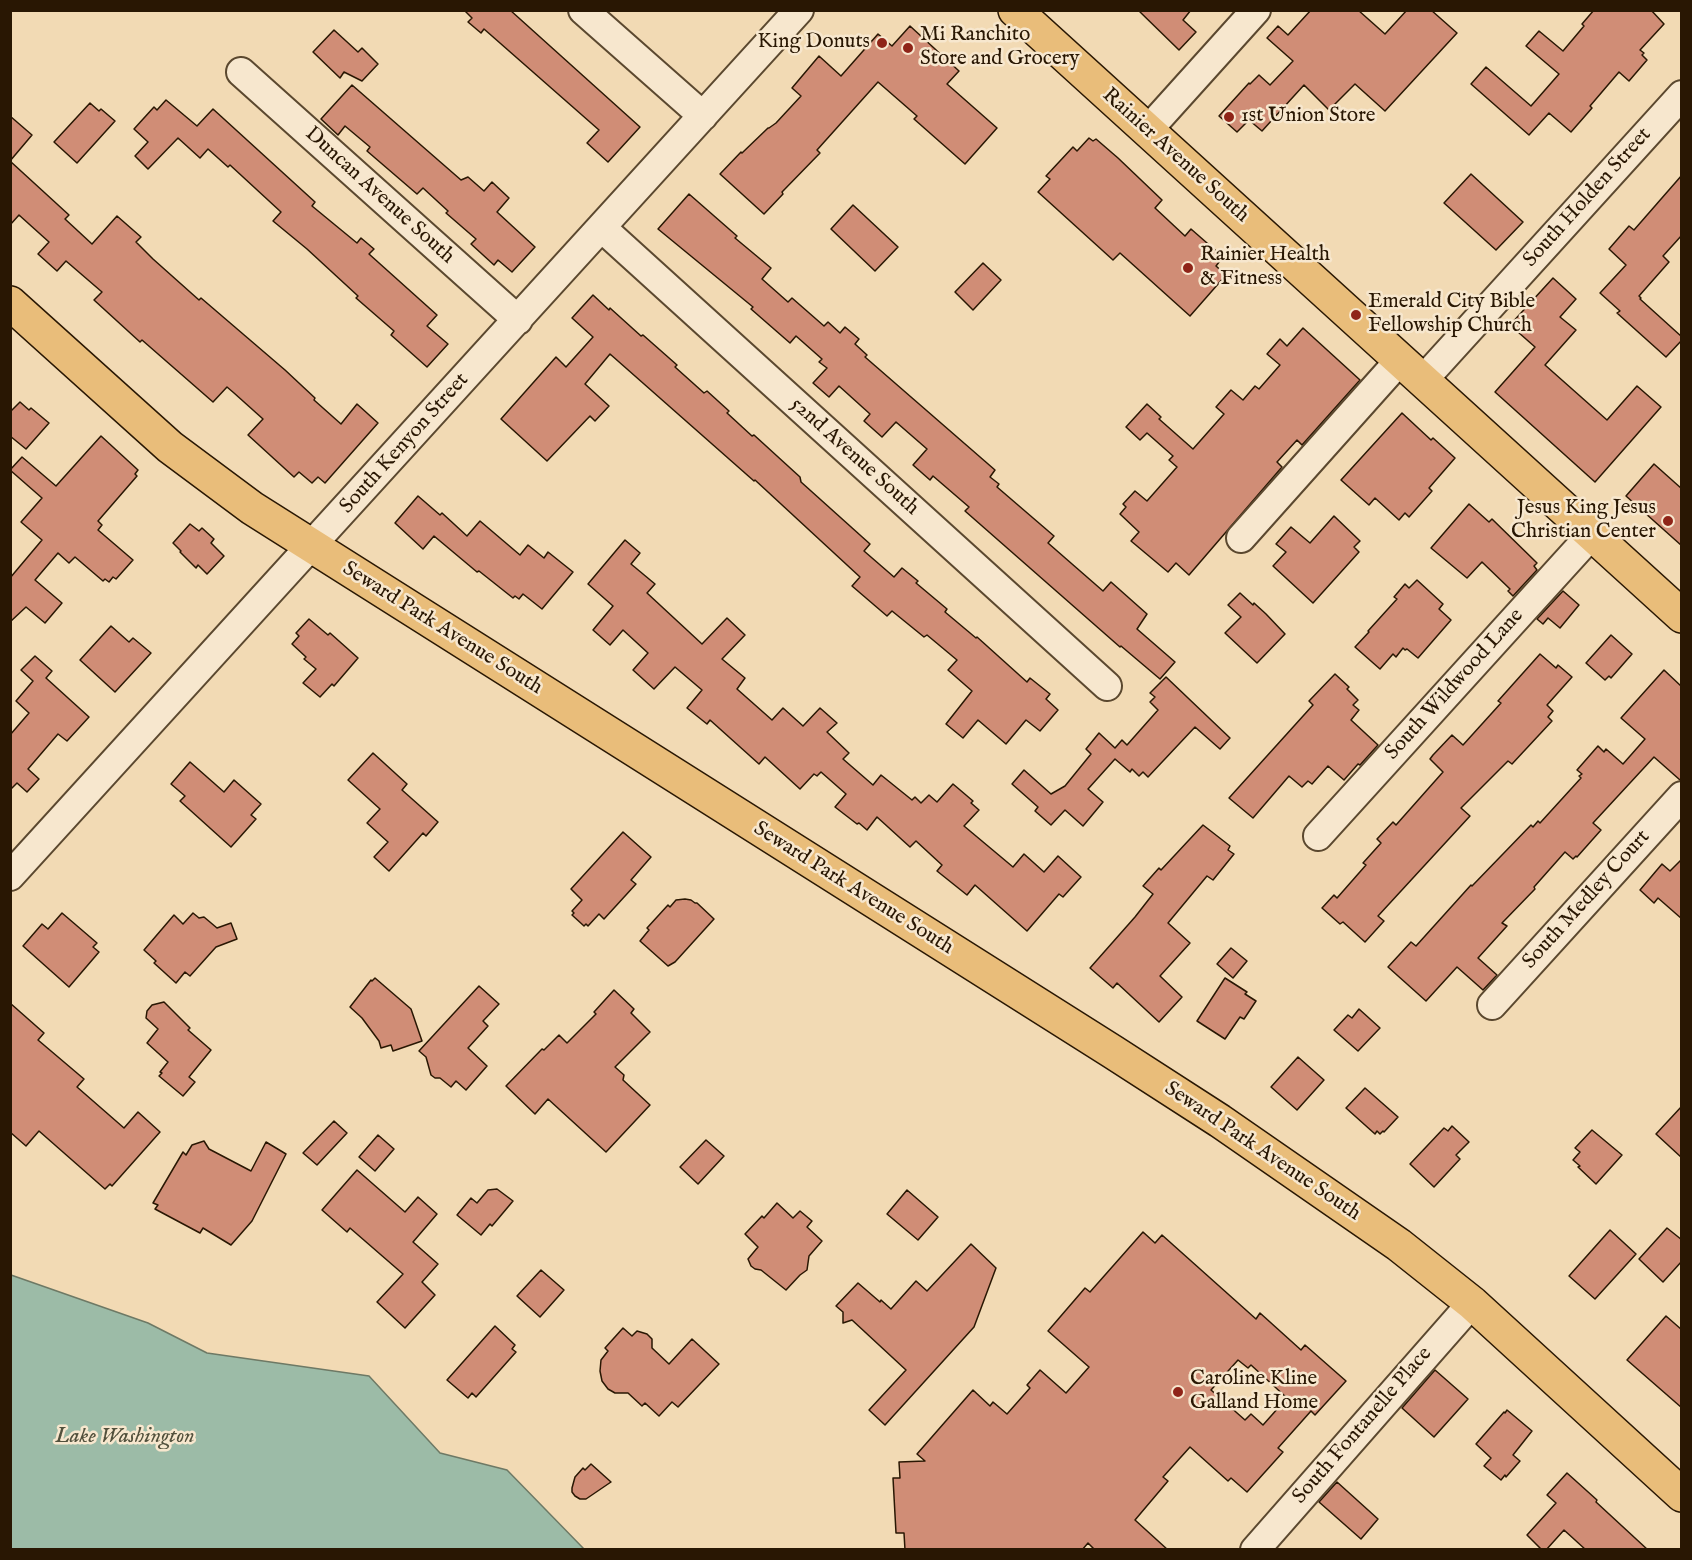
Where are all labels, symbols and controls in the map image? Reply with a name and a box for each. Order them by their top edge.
place label: Mi Ranchito Store and Grocery [920,23,1080,73]
place label: King Donuts [757,30,870,56]
marker: King Donuts [875,36,889,50]
marker: Mi Ranchito Store and Grocery [901,41,915,55]
street label: Rainier Avenue South [1096,83,1254,229]
place label: 1st Union Store [1241,104,1375,130]
marker: 1st Union Store [1222,110,1236,124]
street label: Duncan Avenue South [299,122,459,270]
street label: South Holden Street [1519,123,1657,273]
place label: Rainier Health & Fitness [1200,243,1330,293]
marker: Rainier Health & Fitness [1181,261,1195,275]
place label: Emerald City Bible Fellowship Church [1368,290,1535,340]
marker: Emerald City Bible Fellowship Church [1349,308,1363,322]
street label: South Kenyon Street [335,368,475,520]
street label: 52nd Avenue South [784,393,924,521]
place label: Jesus King Jesus Christian Center [1511,496,1656,546]
marker: Jesus King Jesus Christian Center [1661,514,1675,528]
street label: Seward Park Avenue South [337,557,547,701]
street label: South Wildwood Lane [1380,604,1530,766]
street label: Seward Park Avenue South [748,817,958,961]
street label: South Medley Court [1518,825,1656,975]
street label: Seward Park Avenue South [1159,1077,1365,1227]
street label: South Fontanelle Place [1288,1342,1438,1510]
place label: Caroline Kline Galland Home [1190,1367,1318,1417]
marker: Caroline Kline Galland Home [1171,1385,1185,1399]
water label: Lake Washington [55,1424,195,1450]

